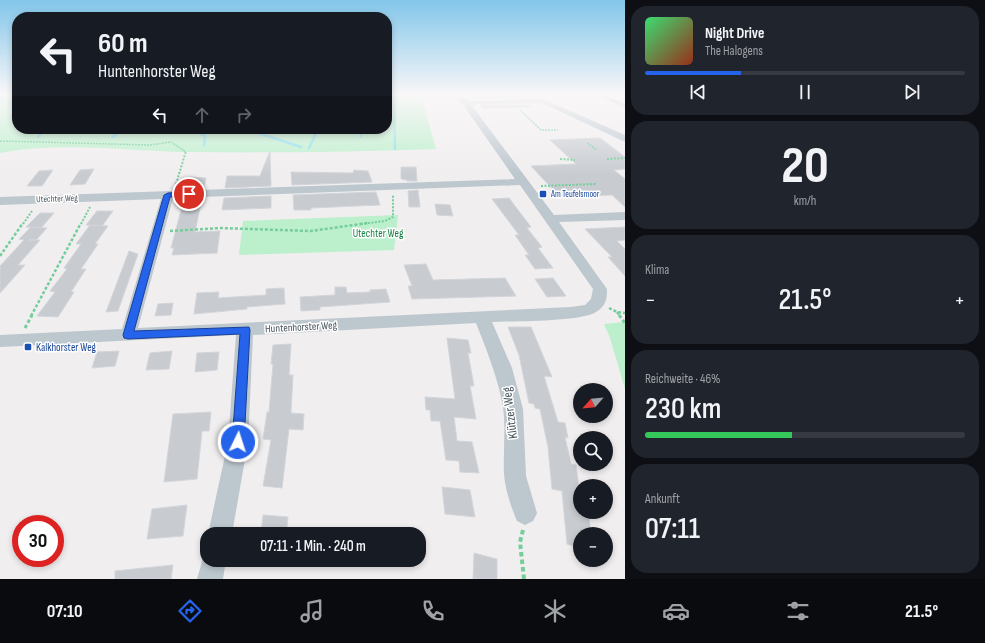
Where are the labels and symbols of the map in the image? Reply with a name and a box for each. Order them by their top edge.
pin [172,177,206,211]
marker: Am Teufelsmoor [538,189,548,199]
place label: Am Teufelsmoor [550,189,600,200]
street label: Utechter Weg [36,193,78,205]
park label: Utechter Weg [353,227,404,240]
street label: Huntenhorster Weg [265,319,338,335]
place label: Kalkhorster Weg [36,341,97,354]
marker: Kalkhorster Weg [23,342,33,352]
north arrow [573,383,613,423]
street label: Klützer Weg [499,386,521,440]
position arrow [217,421,259,463]
speed limit sign: 30 [12,515,64,567]

